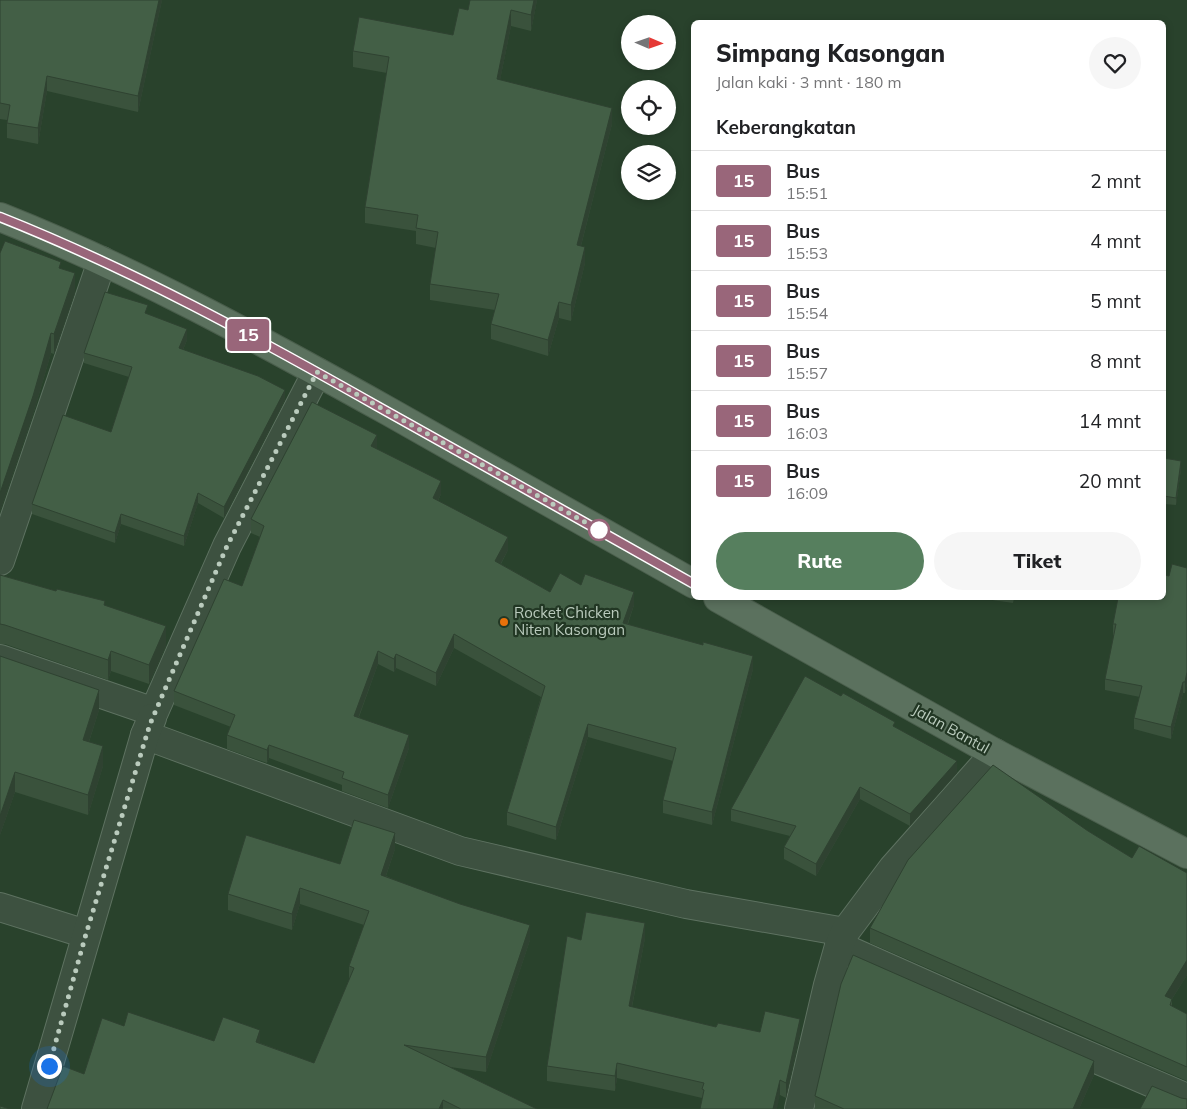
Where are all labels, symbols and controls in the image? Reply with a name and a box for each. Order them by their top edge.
north arrow [621,15,676,70]
map controls [621,15,676,200]
button: heart [1089,37,1141,89]
text: Simpang Kasongan [716,38,945,68]
text: Jalan kaki · 3 mnt · 180 m [716,72,902,92]
button: locate [621,80,676,135]
text: Keberangkatan [716,115,856,139]
button: layers [621,145,676,200]
text: Bus [786,159,820,183]
text: 15 [733,169,754,192]
text: 2 mnt [1090,169,1141,193]
text: 15:51 [786,183,828,203]
text: Bus [786,219,820,243]
text: 15 [733,229,754,252]
text: 4 mnt [1090,229,1141,253]
text: 15:53 [786,243,828,263]
text: Bus [786,279,820,303]
text: 15 [733,289,754,312]
text: 5 mnt [1090,289,1141,313]
text: 15:54 [786,303,828,323]
line badge: 15 [226,319,270,351]
text: 15 [237,323,259,346]
text: Bus [786,339,820,363]
text: 15 [733,349,754,372]
text: 8 mnt [1090,349,1141,373]
text: 15:57 [786,363,828,383]
text: Bus [786,399,820,423]
text: 15 [733,409,754,432]
text: 14 mnt [1079,409,1141,433]
text: 16:03 [786,423,828,443]
text: Bus [786,459,820,483]
text: 15 [733,469,754,492]
text: 20 mnt [1079,469,1141,493]
text: 16:09 [786,483,828,503]
unlabelled marker [588,519,610,541]
button: Rute [716,532,924,590]
button: Tiket [934,532,1141,590]
place label: Rocket Chicken Niten Kasongan [514,603,625,639]
marker: Rocket Chicken Niten Kasongan [498,616,510,628]
street label: Jalan Bantul [910,700,993,757]
your location [37,1054,62,1079]

